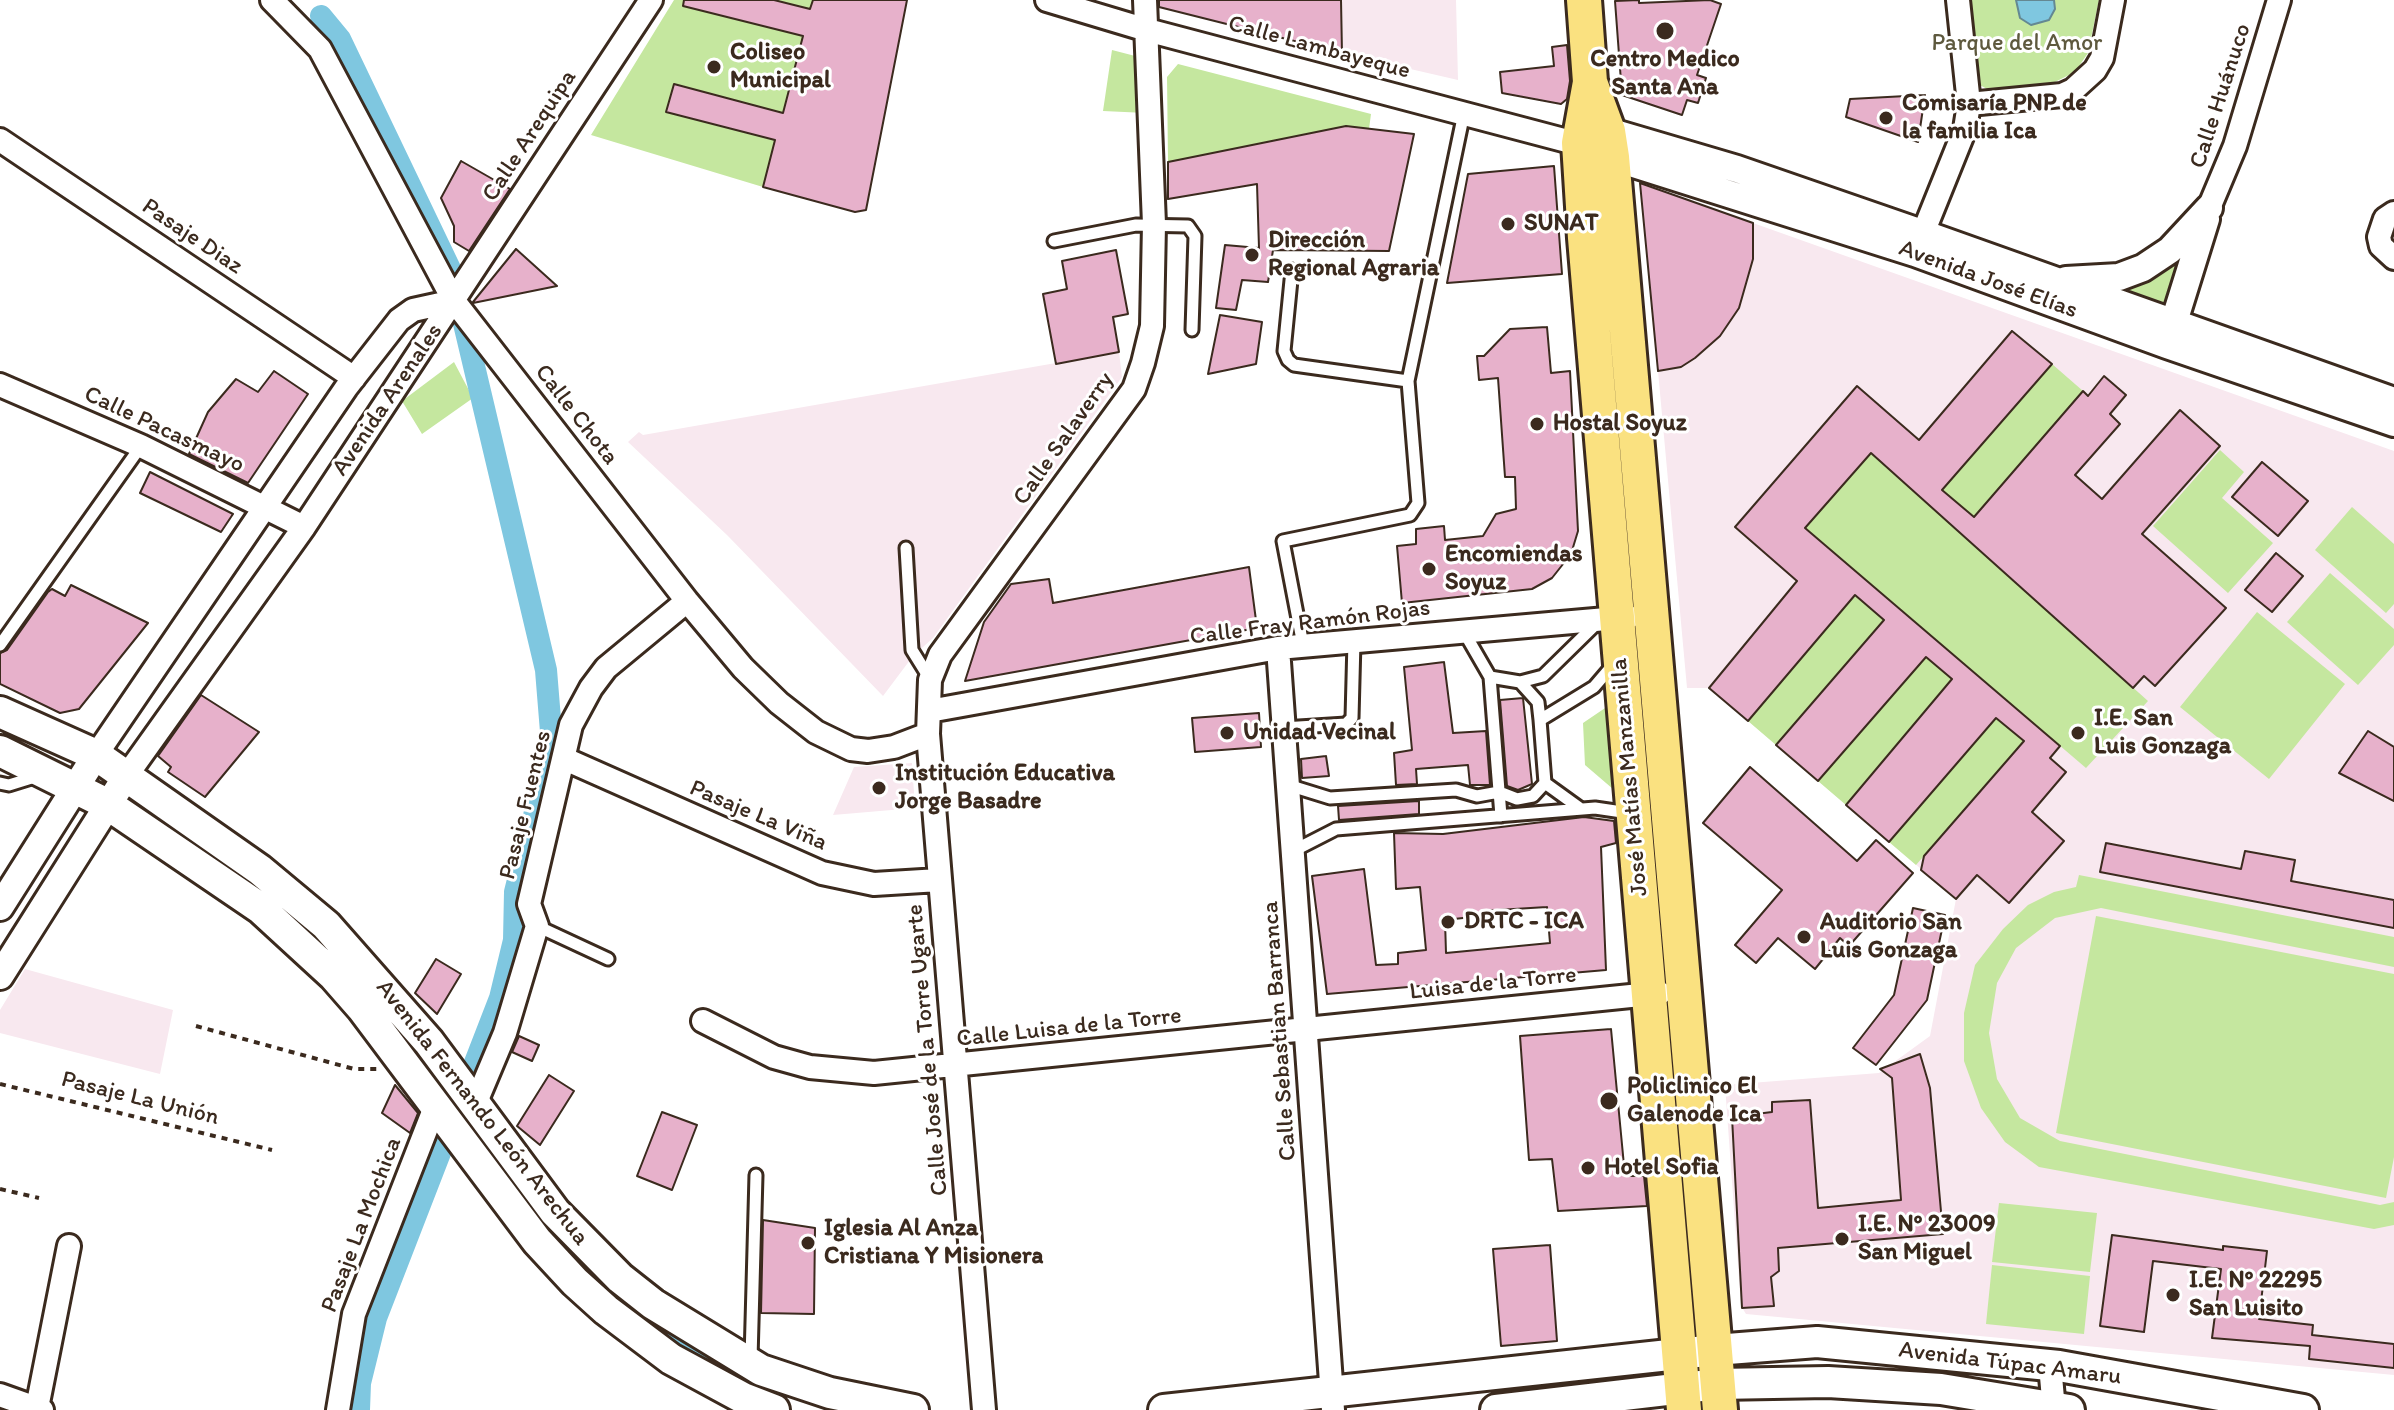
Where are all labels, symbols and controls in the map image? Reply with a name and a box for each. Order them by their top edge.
street label: Calle Lambayeque [1225,10,1413,86]
marker: Centro Medico Santa Ana [1654,20,1676,42]
street label: Calle Huánuco [2184,20,2258,172]
park label: Parque del Amor [1932,30,2102,58]
place label: Coliseo Municipal [730,39,831,95]
place label: Centro Medico Santa Ana [1590,46,1740,102]
marker: Coliseo Municipal [705,58,723,76]
street label: Calle Arequipa [477,65,583,207]
place label: Comisaría PNP de la familia Ica [1902,90,2087,146]
marker: Comisaría PNP de la familia Ica [1877,109,1895,127]
street label: Pasaje Diaz [136,193,248,281]
place label: SUNAT [1524,210,1598,238]
marker: SUNAT [1499,215,1517,233]
place label: Dirección Regional Agraria [1268,227,1439,283]
street label: Avenida José Elías [1895,234,2081,326]
marker: Dirección Regional Agraria [1243,246,1261,264]
street label: Avenida Arenales [326,318,450,482]
street label: Calle Chota [528,359,624,471]
street label: Calle Salaverry [1007,367,1121,511]
street label: Calle Pacasmayo [79,380,249,480]
place label: Hostal Soyuz [1553,410,1687,438]
marker: Hostal Soyuz [1528,415,1546,433]
place label: Encomiendas Soyuz [1445,541,1583,597]
marker: Encomiendas Soyuz [1420,560,1438,578]
street label: Calle Fray Ramón Rojas [1188,594,1432,652]
street label: José Matías Manzanilla [1605,657,1655,897]
place label: I.E. San Luis Gonzaga [2094,705,2231,761]
place label: Unidad Vecinal [1243,719,1396,747]
marker: Unidad Vecinal [1218,724,1236,742]
marker: I.E. San Luis Gonzaga [2069,724,2087,742]
street label: Pasaje Fuentes [494,728,558,882]
place label: Institución Educativa Jorge Basadre [895,760,1115,816]
street label: Pasaje La Viña [685,774,831,858]
marker: Institución Educativa Jorge Basadre [870,779,888,797]
street label: Calle Sebastian Barranca [1257,900,1303,1162]
street label: Calle José de la Torre Ugarte [901,903,955,1197]
place label: DRTC - ICA [1464,908,1584,936]
place label: Auditorio San Luis Gonzaga [1820,909,1962,965]
marker: DRTC - ICA [1439,913,1457,931]
marker: Auditorio San Luis Gonzaga [1795,928,1813,946]
street label: Luisa de la Torre [1408,961,1578,1007]
street label: Avenida Fernando León Arechua [369,974,595,1252]
street label: Calle Luisa de la Torre [955,1002,1183,1054]
street label: Pasaje La Unión [58,1065,222,1133]
place label: Policlinico El Galenode Ica [1627,1073,1762,1129]
marker: Policlinico El Galenode Ica [1598,1090,1620,1112]
street label: Pasaje La Mochica [315,1133,409,1317]
place label: Hotel Sofia [1604,1154,1718,1182]
marker: Hotel Sofia [1579,1159,1597,1177]
place label: I.E. Nº 23009 San Miguel [1858,1211,1996,1267]
place label: Iglesia Al Anza Cristiana Y Misionera [824,1215,1043,1271]
marker: I.E. Nº 23009 San Miguel [1833,1230,1851,1248]
marker: Iglesia Al Anza Cristiana Y Misionera [799,1234,817,1252]
place label: I.E. Nº 22295 San Luisito [2189,1267,2322,1323]
marker: I.E. Nº 22295 San Luisito [2164,1286,2182,1304]
street label: Avenida Túpac Amaru [1897,1336,2123,1392]

